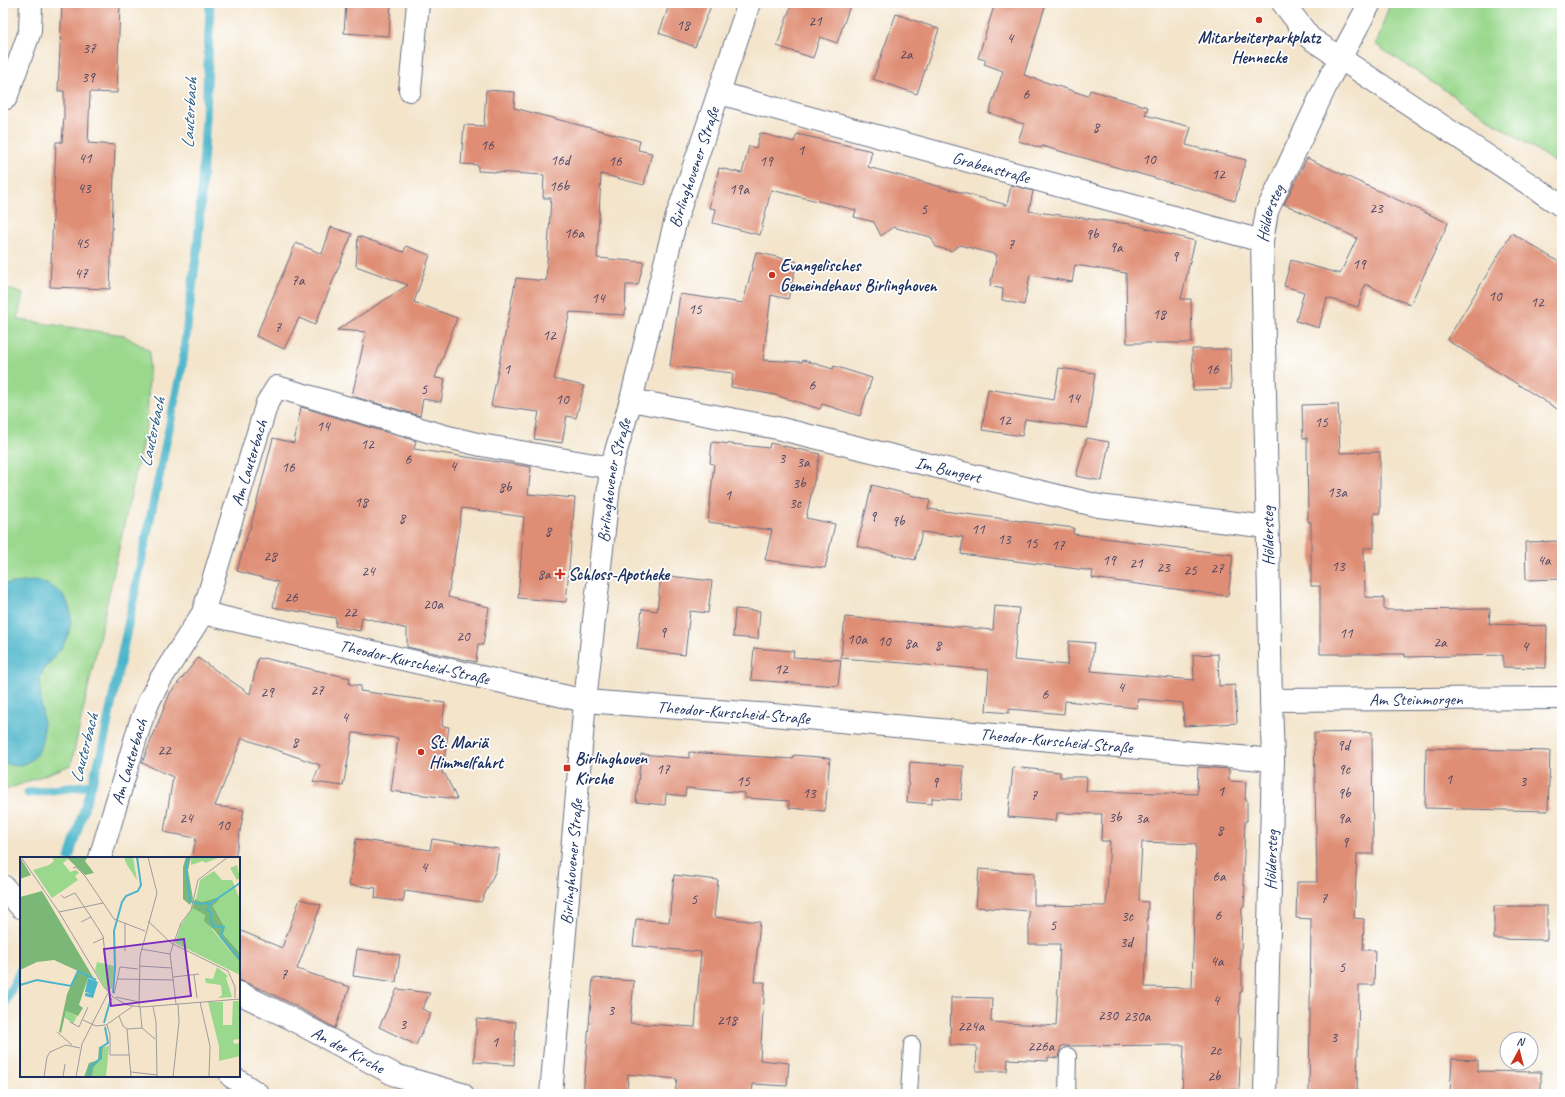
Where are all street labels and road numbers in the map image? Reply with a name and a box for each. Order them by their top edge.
street label: Birlinghovener Straße [664,103,724,229]
street label: Grabenstraße [950,147,1033,188]
street label: Höldersteg [1251,180,1289,244]
street label: Birlinghovener Straße [592,415,636,544]
street label: Am Lauterbach [226,417,272,508]
street label: Im Bungert [914,451,986,488]
street label: Höldersteg [1257,505,1279,566]
street label: Theodor-Kurscheid-Straße [338,634,493,689]
street label: Am Steinmorgen [1369,688,1464,710]
street label: Theodor-Kurscheid-Straße [657,696,812,729]
street label: Am Lauterbach [106,715,152,807]
street label: Theodor-Kurscheid-Straße [979,723,1135,758]
street label: Birlinghovener Straße [555,797,587,925]
street label: Höldersteg [1259,829,1282,890]
street label: An der Kirche [308,1021,389,1079]

